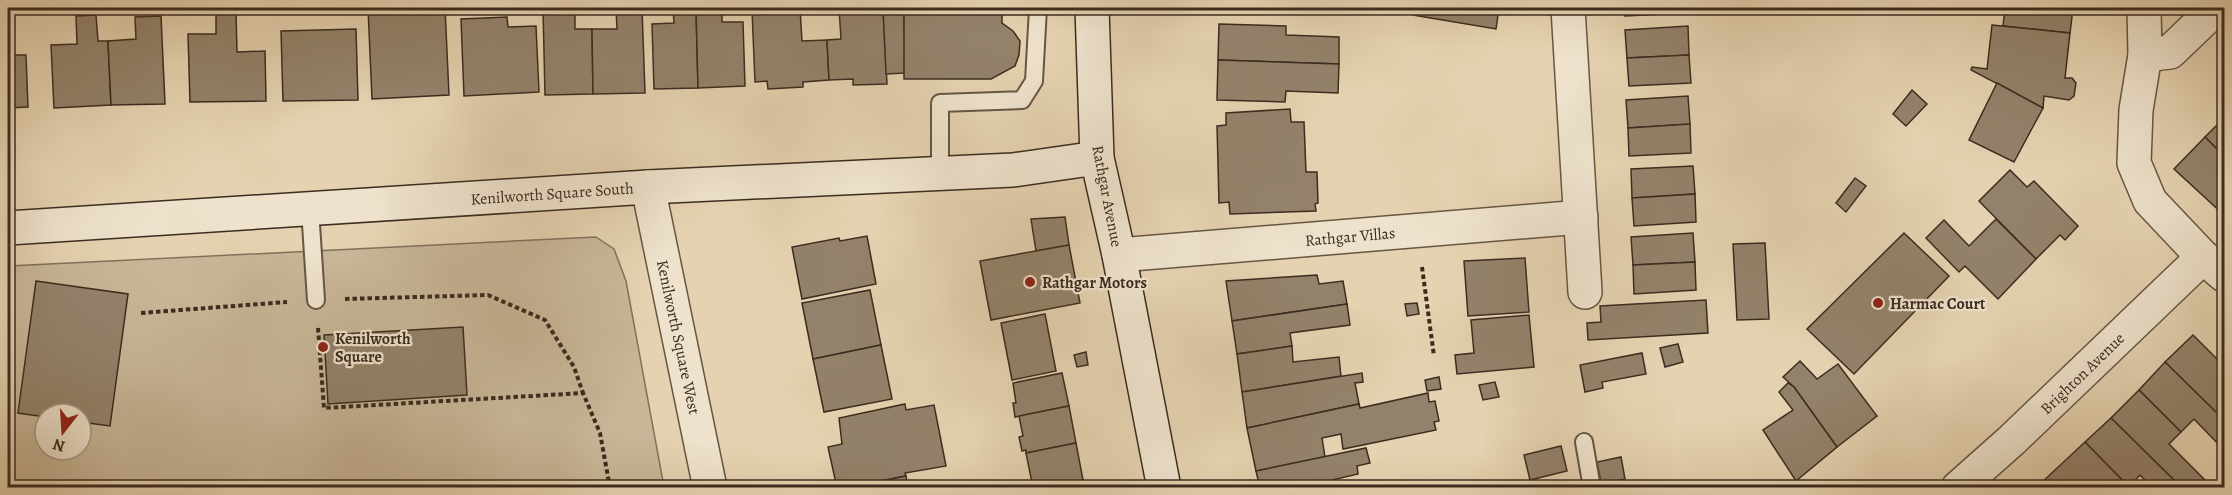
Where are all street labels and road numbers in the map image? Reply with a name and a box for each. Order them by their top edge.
street label: Rathgar Avenue [1086,144,1128,249]
street label: Kenilworth Square South [470,177,635,211]
street label: Rathgar Villas [1304,222,1396,252]
street label: Kenilworth Square West [651,258,705,417]
street label: Brighton Avenue [2036,328,2130,420]

